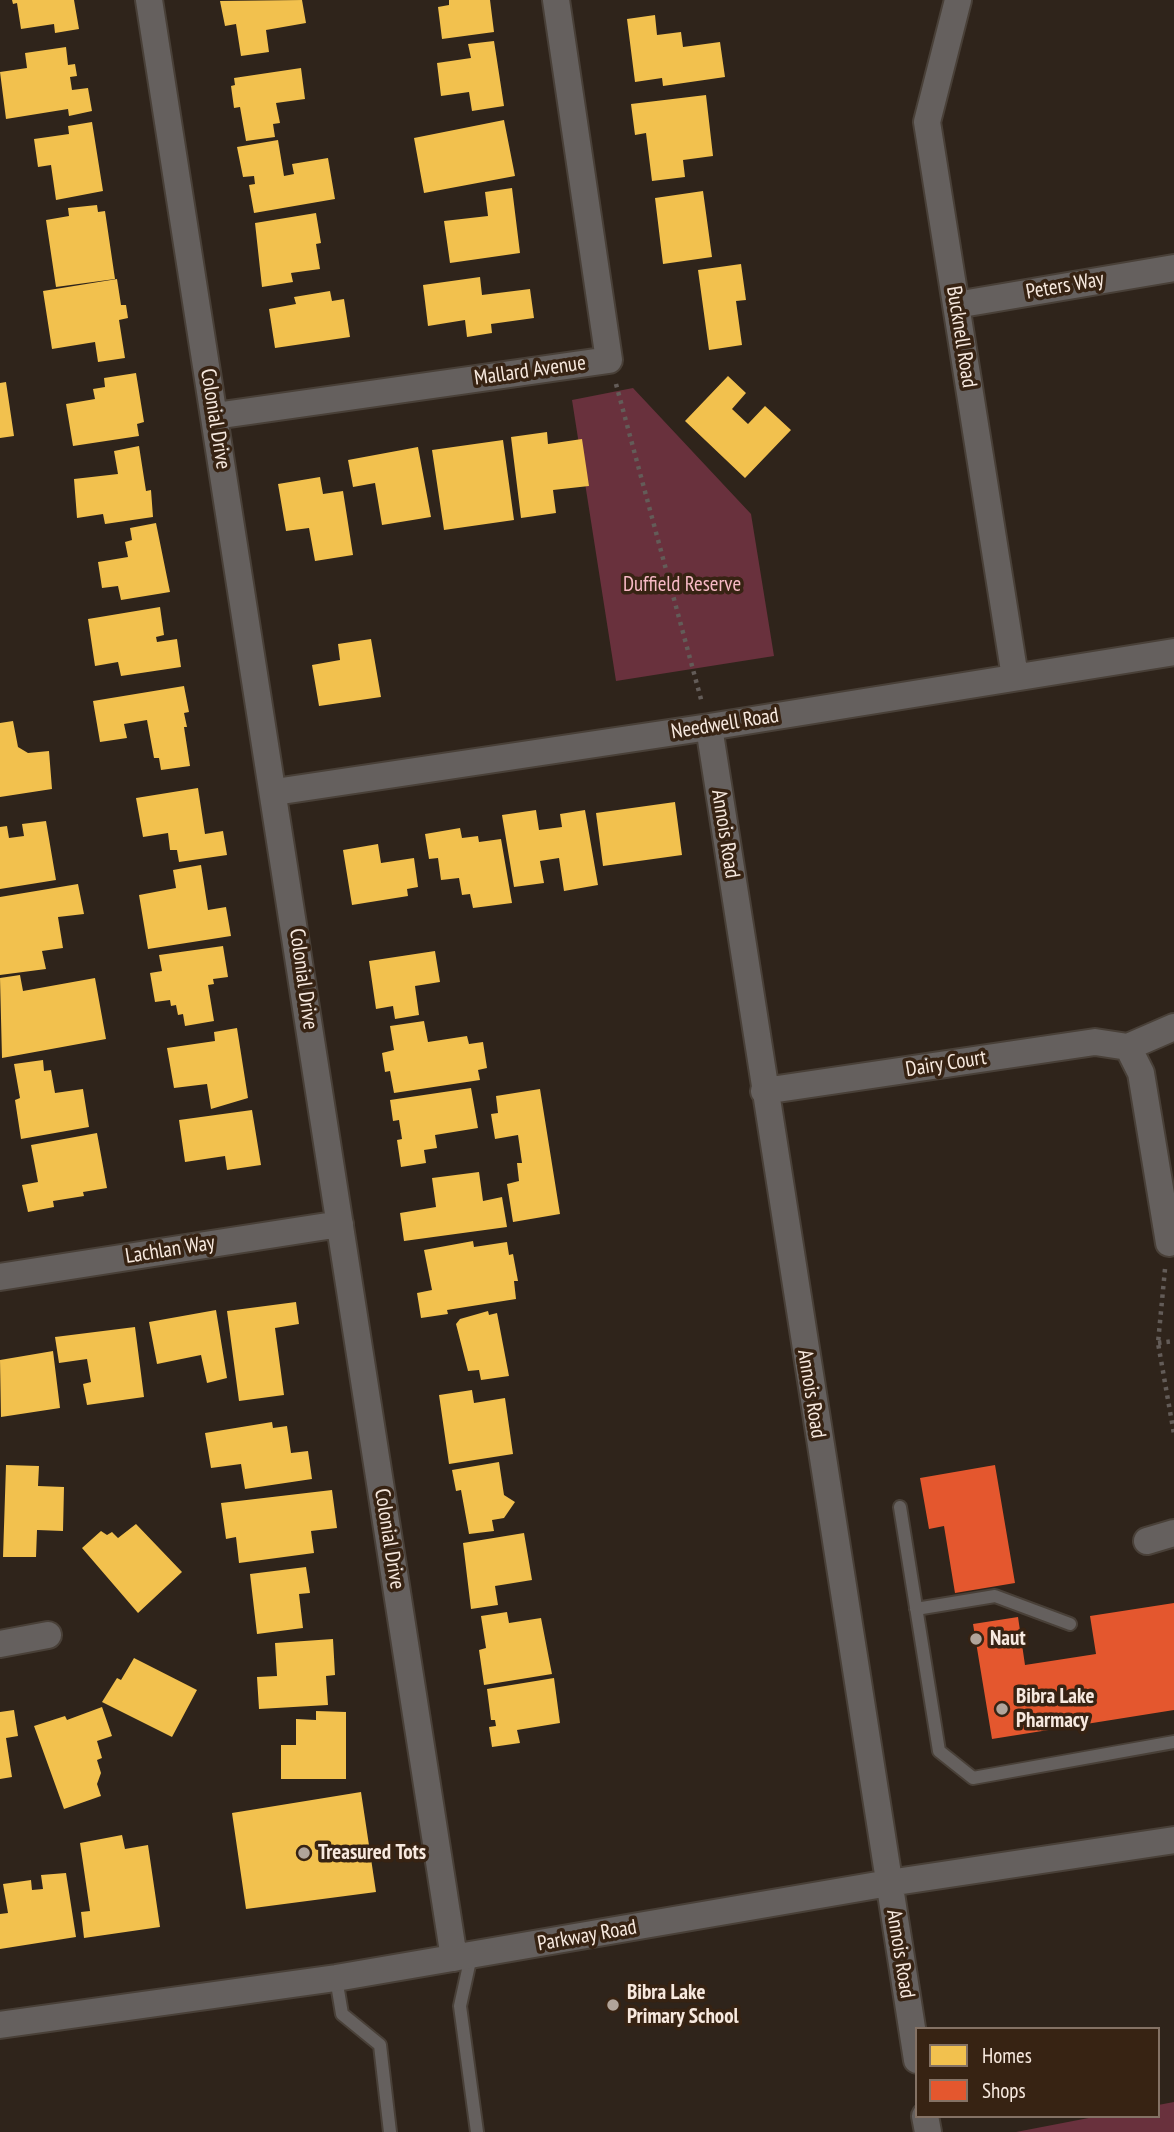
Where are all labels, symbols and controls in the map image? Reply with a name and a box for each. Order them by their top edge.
street label: Peters Way [1024,267,1106,305]
street label: Bucknell Road [941,284,981,390]
street label: Mallard Avenue [473,351,587,391]
street label: Colonial Drive [195,367,235,471]
park label: Duffield Reserve [623,572,741,598]
street label: Needwell Road [669,703,781,745]
street label: Annois Road [706,788,744,880]
street label: Colonial Drive [283,927,323,1031]
street label: Dairy Court [904,1045,988,1083]
street label: Lachlan Way [123,1231,217,1269]
street label: Annois Road [792,1348,830,1440]
street label: Colonial Drive [369,1487,409,1591]
place label: Naut [990,1626,1025,1652]
marker: Naut [968,1631,984,1647]
place label: Bibra Lake Pharmacy [1016,1684,1094,1734]
marker: Bibra Lake Pharmacy [994,1701,1010,1717]
place label: Treasured Tots [318,1840,426,1866]
marker: Treasured Tots [296,1845,312,1861]
street label: Annois Road [881,1908,919,2000]
street label: Parkway Road [535,1915,639,1957]
place label: Bibra Lake Primary School [627,1980,739,2030]
marker: Bibra Lake Primary School [605,1997,621,2013]
legend [915,2027,1160,2118]
text: Homes [982,2042,1032,2069]
text: Shops [982,2077,1026,2104]

